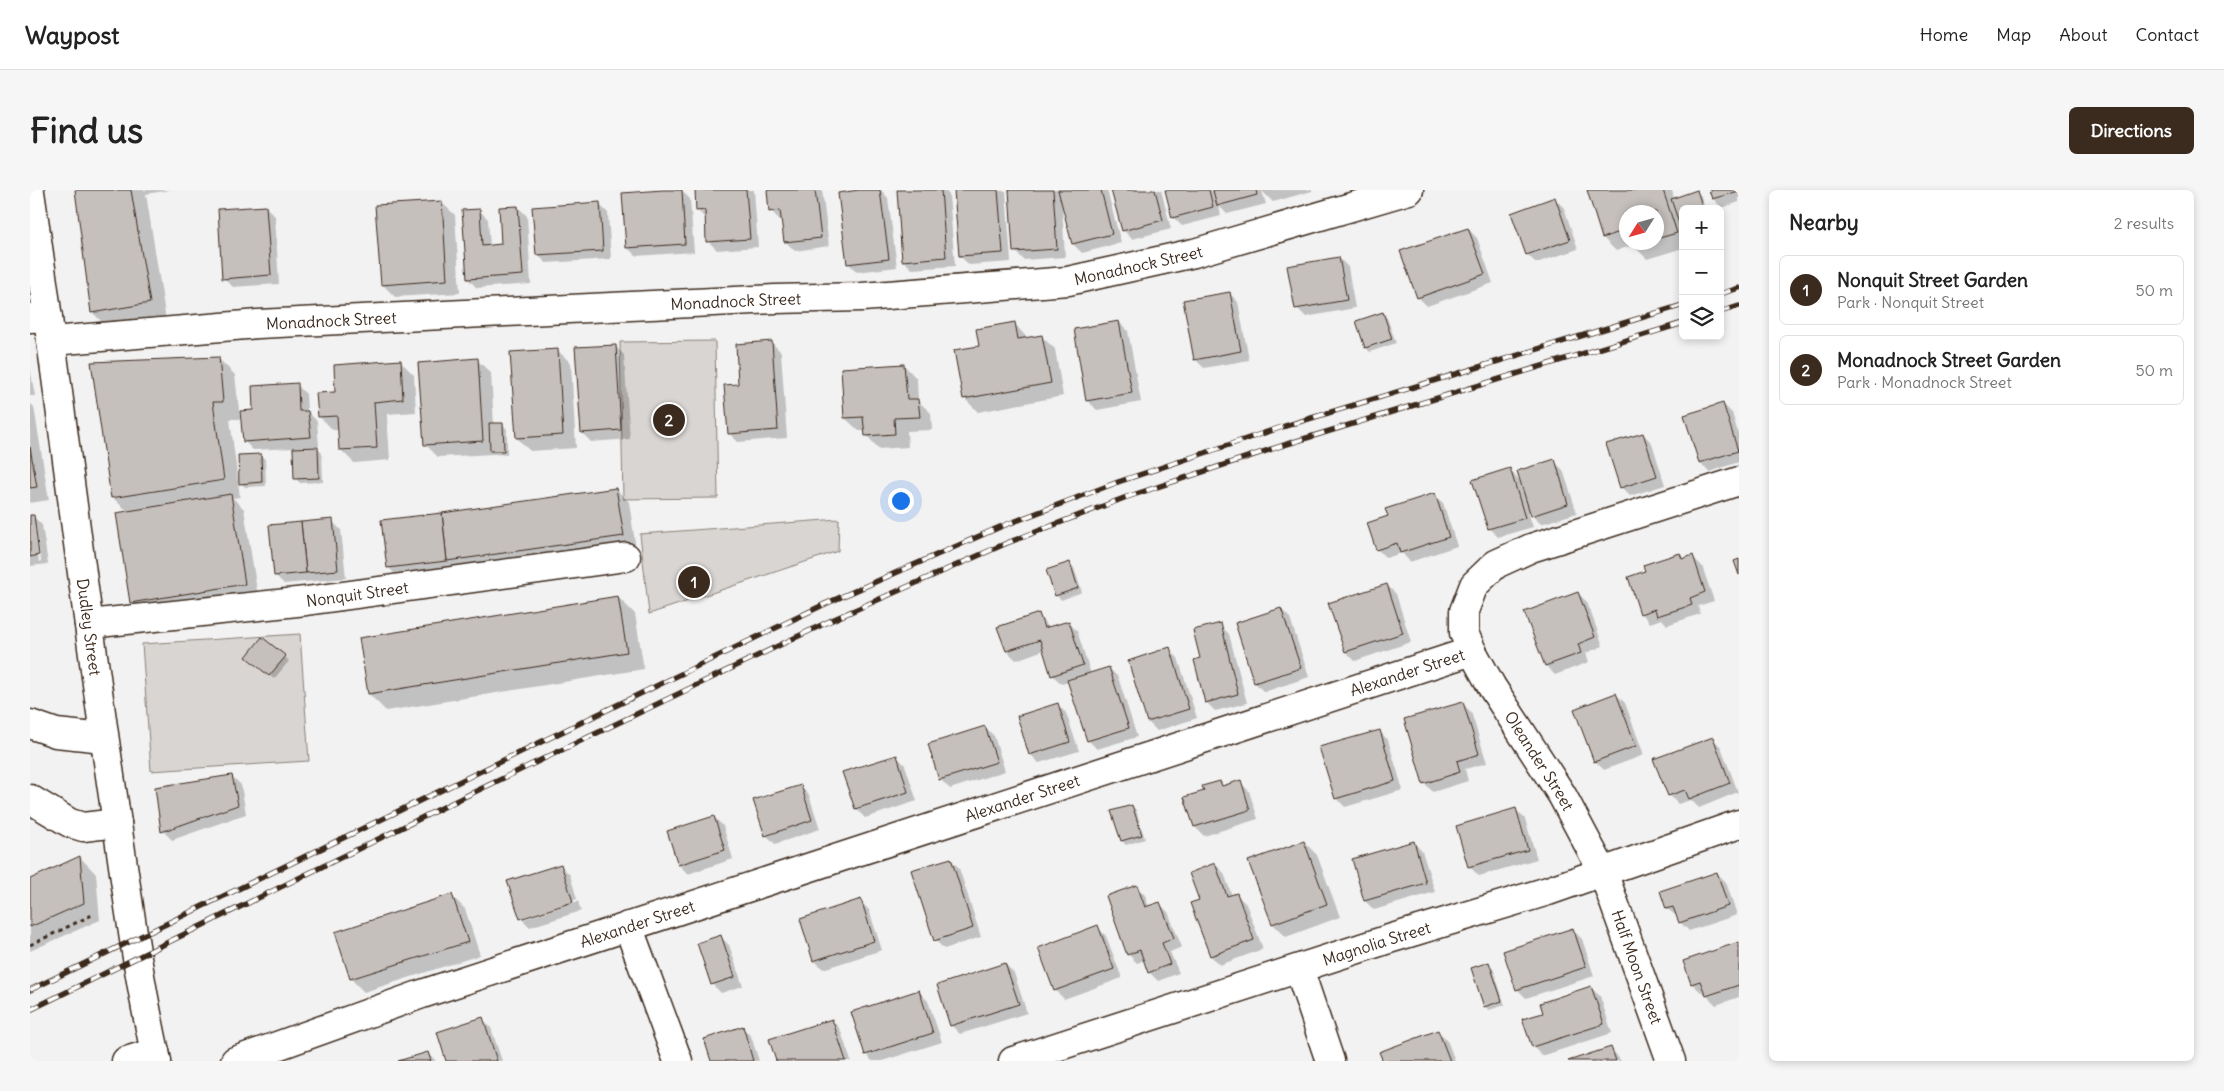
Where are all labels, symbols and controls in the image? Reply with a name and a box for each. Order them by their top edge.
text: Waypost [25,20,119,50]
text: Home [1920,23,1968,46]
text: Map [1996,23,2031,46]
text: About [2059,23,2107,46]
text: Contact [2135,23,2199,46]
button: Directions [2069,107,2194,154]
text: Find us [30,108,143,152]
north arrow [1619,205,1664,250]
map controls [1679,205,1724,340]
button: + [1679,205,1724,250]
text: Nearby [1789,209,1859,236]
text: 2 results [2114,213,2174,233]
street label: Monadnock Street [1072,241,1205,289]
button: − [1679,250,1724,295]
text: Nonquit Street Garden [1837,268,2028,292]
text: 1 [1803,280,1809,300]
text: 50 m [2135,280,2173,300]
street label: Monadnock Street [670,288,802,314]
text: Park · Nonquit Street [1837,292,1984,312]
button: layers [1679,295,1724,340]
street label: Monadnock Street [265,307,398,334]
text: Monadnock Street Garden [1837,348,2061,372]
text: 2 [1802,360,1810,380]
text: 50 m [2135,360,2173,380]
text: Park · Monadnock Street [1837,372,2012,392]
pin: 2 [653,401,685,439]
your location [888,488,914,514]
pin: 1 [678,563,710,601]
street label: Dudley Street [73,577,106,677]
street label: Nonquit Street [305,577,410,611]
street label: Alexander Street [1347,644,1468,700]
street label: Oleander Street [1500,707,1579,814]
street label: Alexander Street [962,770,1083,826]
street label: Alexander Street [577,895,698,952]
street label: Half Moon Street [1607,907,1667,1027]
street label: Magnolia Street [1320,917,1433,970]

